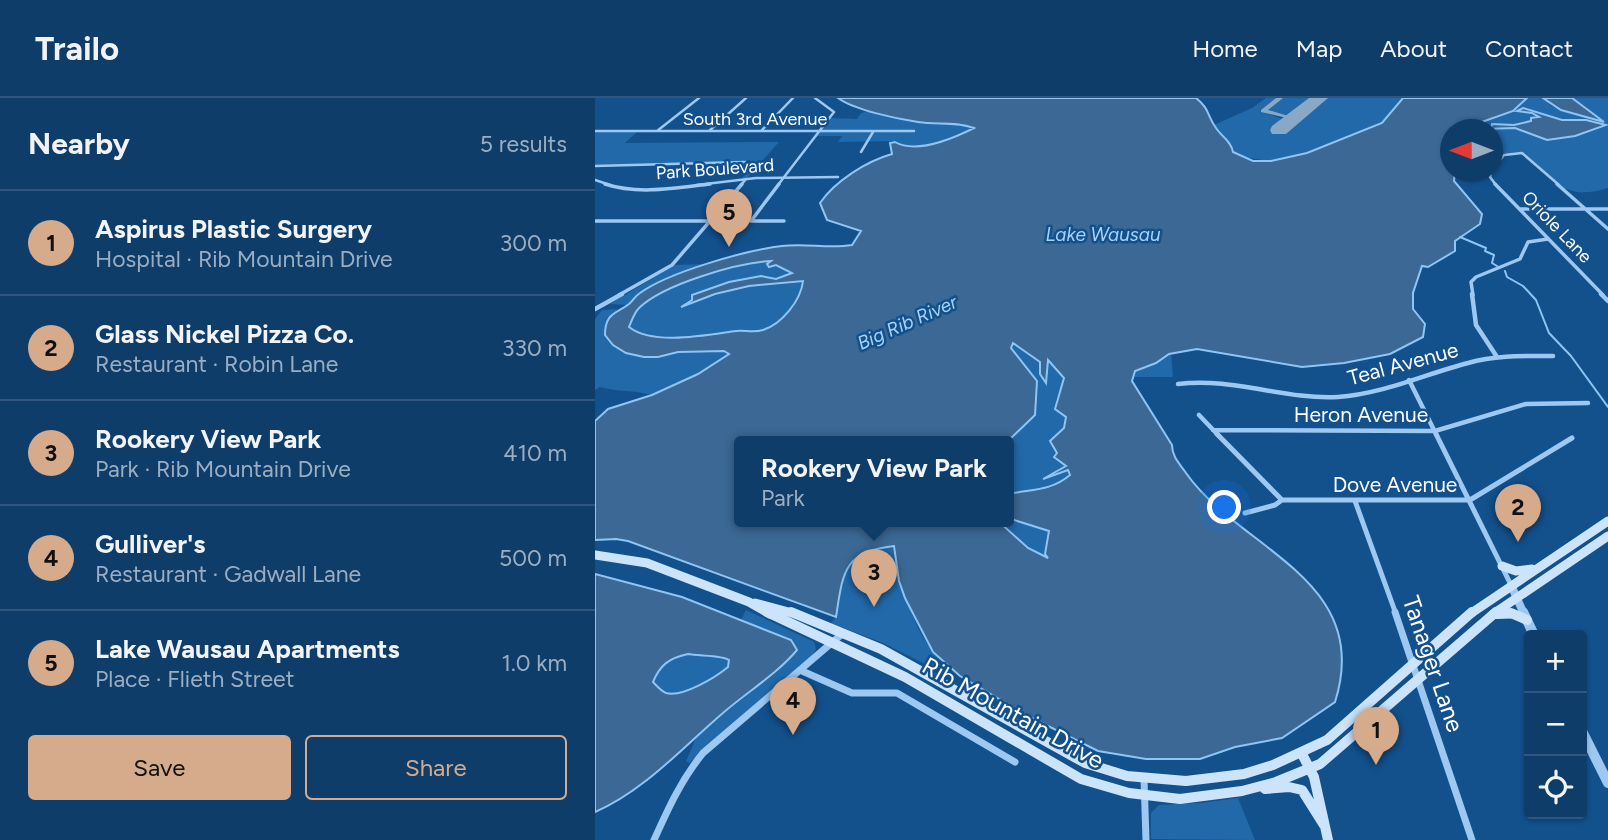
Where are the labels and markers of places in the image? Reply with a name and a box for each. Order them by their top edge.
pin: 5 [706,189,752,247]
pin: 2 [1495,484,1541,542]
pin: 3 [851,549,897,607]
pin: 4 [770,677,816,735]
pin: 1 [1353,707,1399,765]

